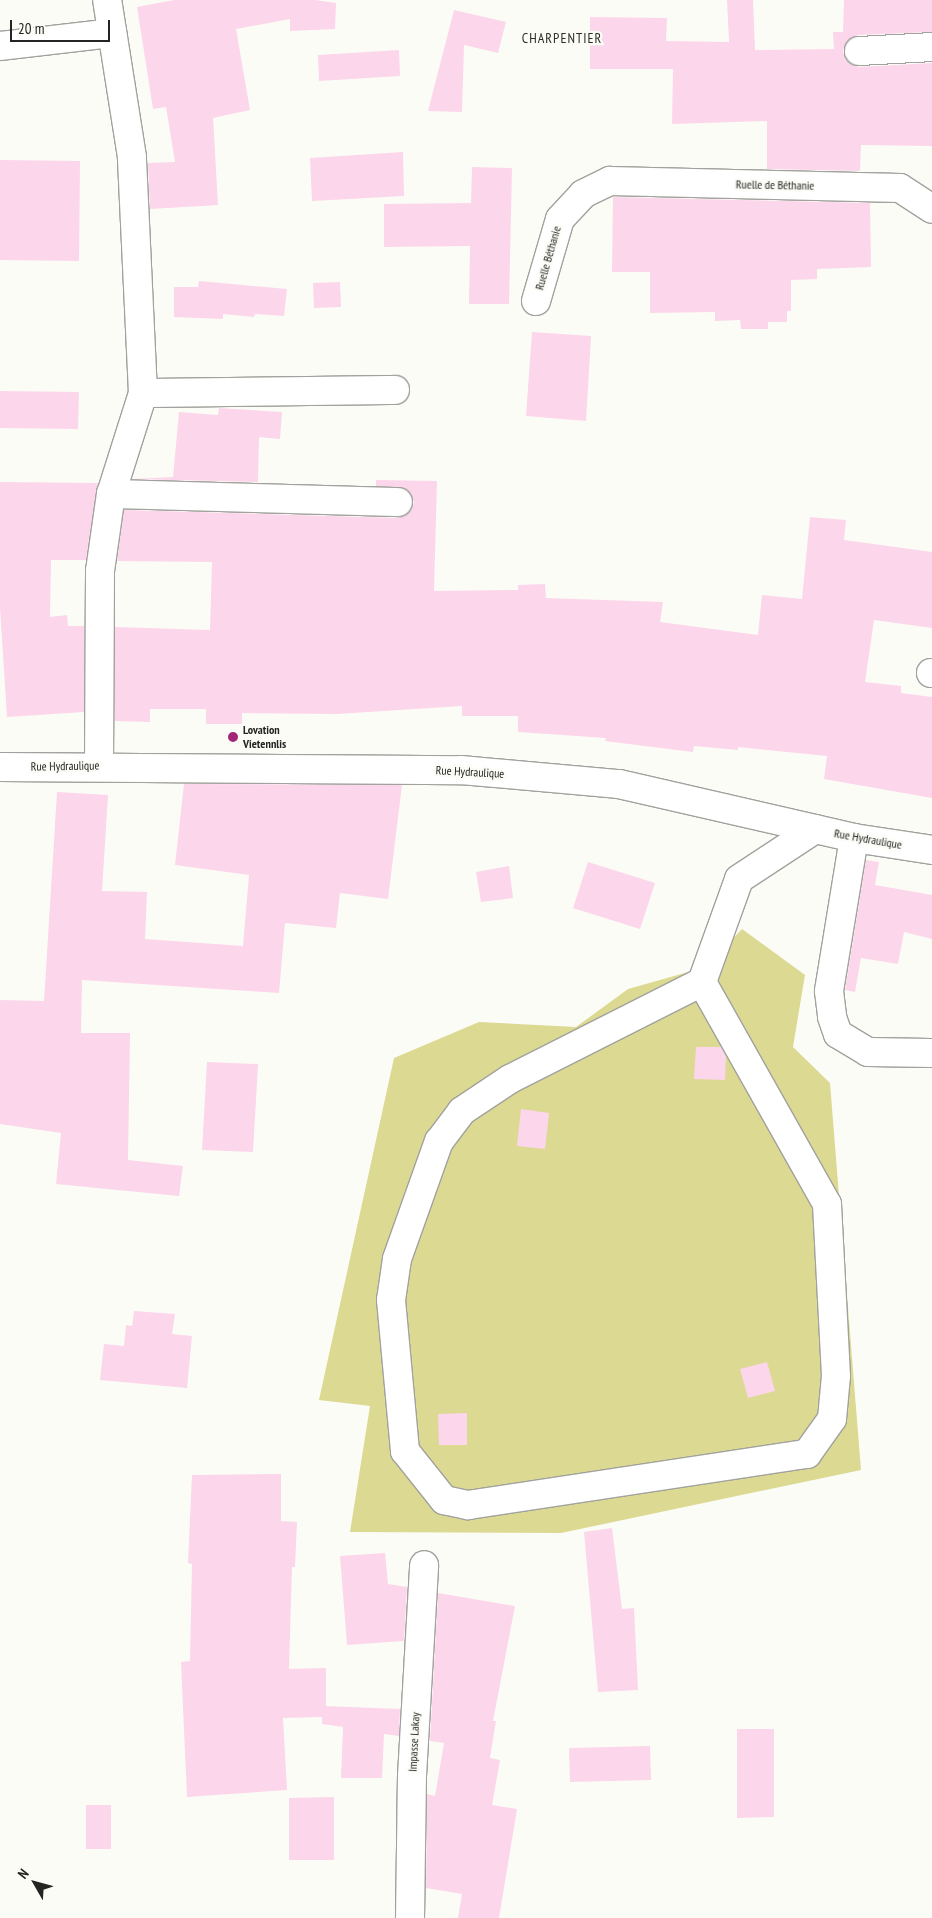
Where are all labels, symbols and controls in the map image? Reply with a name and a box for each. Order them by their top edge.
scale bar [12,10,112,42]
text: 20 m [18,19,44,38]
district label: CHARPENTIER [520,30,604,46]
street label: Ruelle de Béthanie [736,177,814,193]
street label: Ruelle Béthanie [532,224,564,292]
place label: Lovation Vietennlis [243,723,286,751]
marker: Lovation Vietennlis [227,731,239,743]
street label: Rue Hydraulique [31,758,99,774]
street label: Rue Hydraulique [435,763,505,781]
street label: Rue Hydraulique [833,826,903,852]
street label: Impasse Lakay [405,1712,423,1772]
north arrow [10,1858,60,1908]
text: N [14,1865,33,1882]

